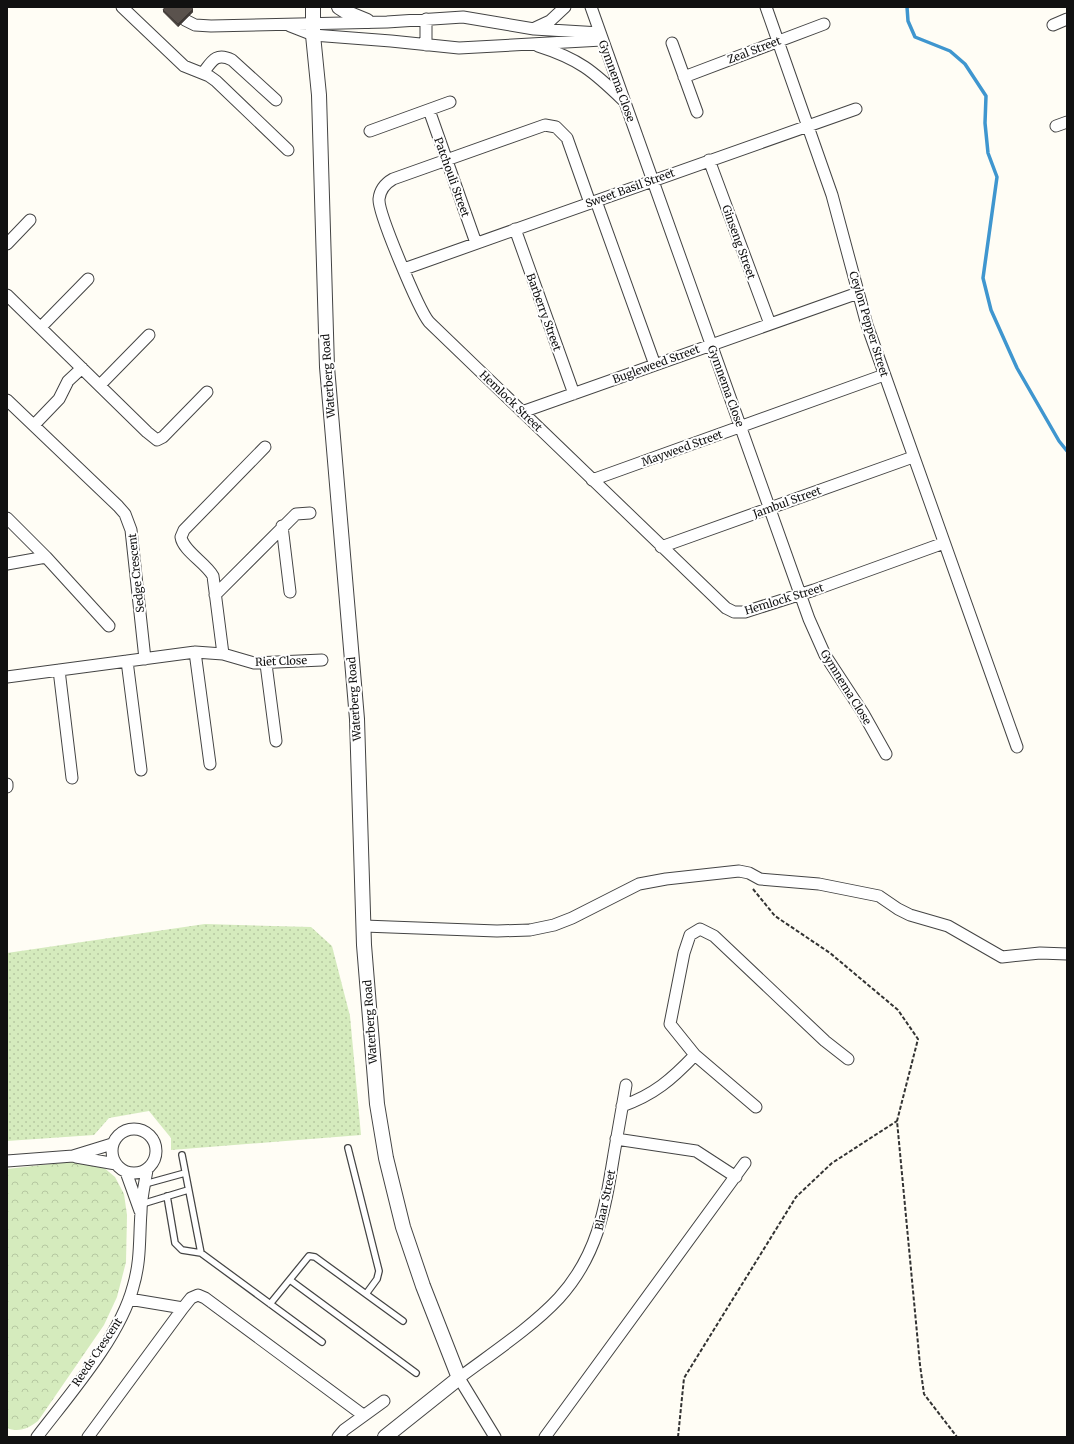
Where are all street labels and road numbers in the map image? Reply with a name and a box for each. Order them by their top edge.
street label: Zeal Street [725,33,783,67]
street label: Gymnema Close [596,38,638,124]
street label: Patchouli Street [431,135,473,219]
street label: Sweet Basil Street [583,165,677,211]
street label: Ginseng Street [719,203,759,282]
street label: Ceylon Pepper Street [846,269,892,379]
street label: Barberry Street [523,271,565,353]
street label: Waterberg Road [318,333,338,419]
street label: Bugleweed Street [610,341,702,386]
street label: Gymnema Close [705,343,747,429]
street label: Hemlock Street [477,368,546,435]
street label: Mayweed Street [640,427,725,469]
street label: Jambul Street [750,483,824,521]
street label: Sedge Crescent [125,532,147,613]
street label: Hemlock Street [743,580,826,618]
street label: Gymnema Close [817,647,875,727]
street label: Riet Close [255,653,307,669]
street label: Waterberg Road [344,656,364,742]
street label: Waterberg Road [360,979,380,1065]
street label: Blaar Street [592,1168,618,1232]
street label: Reeds Crescent [69,1314,125,1389]

